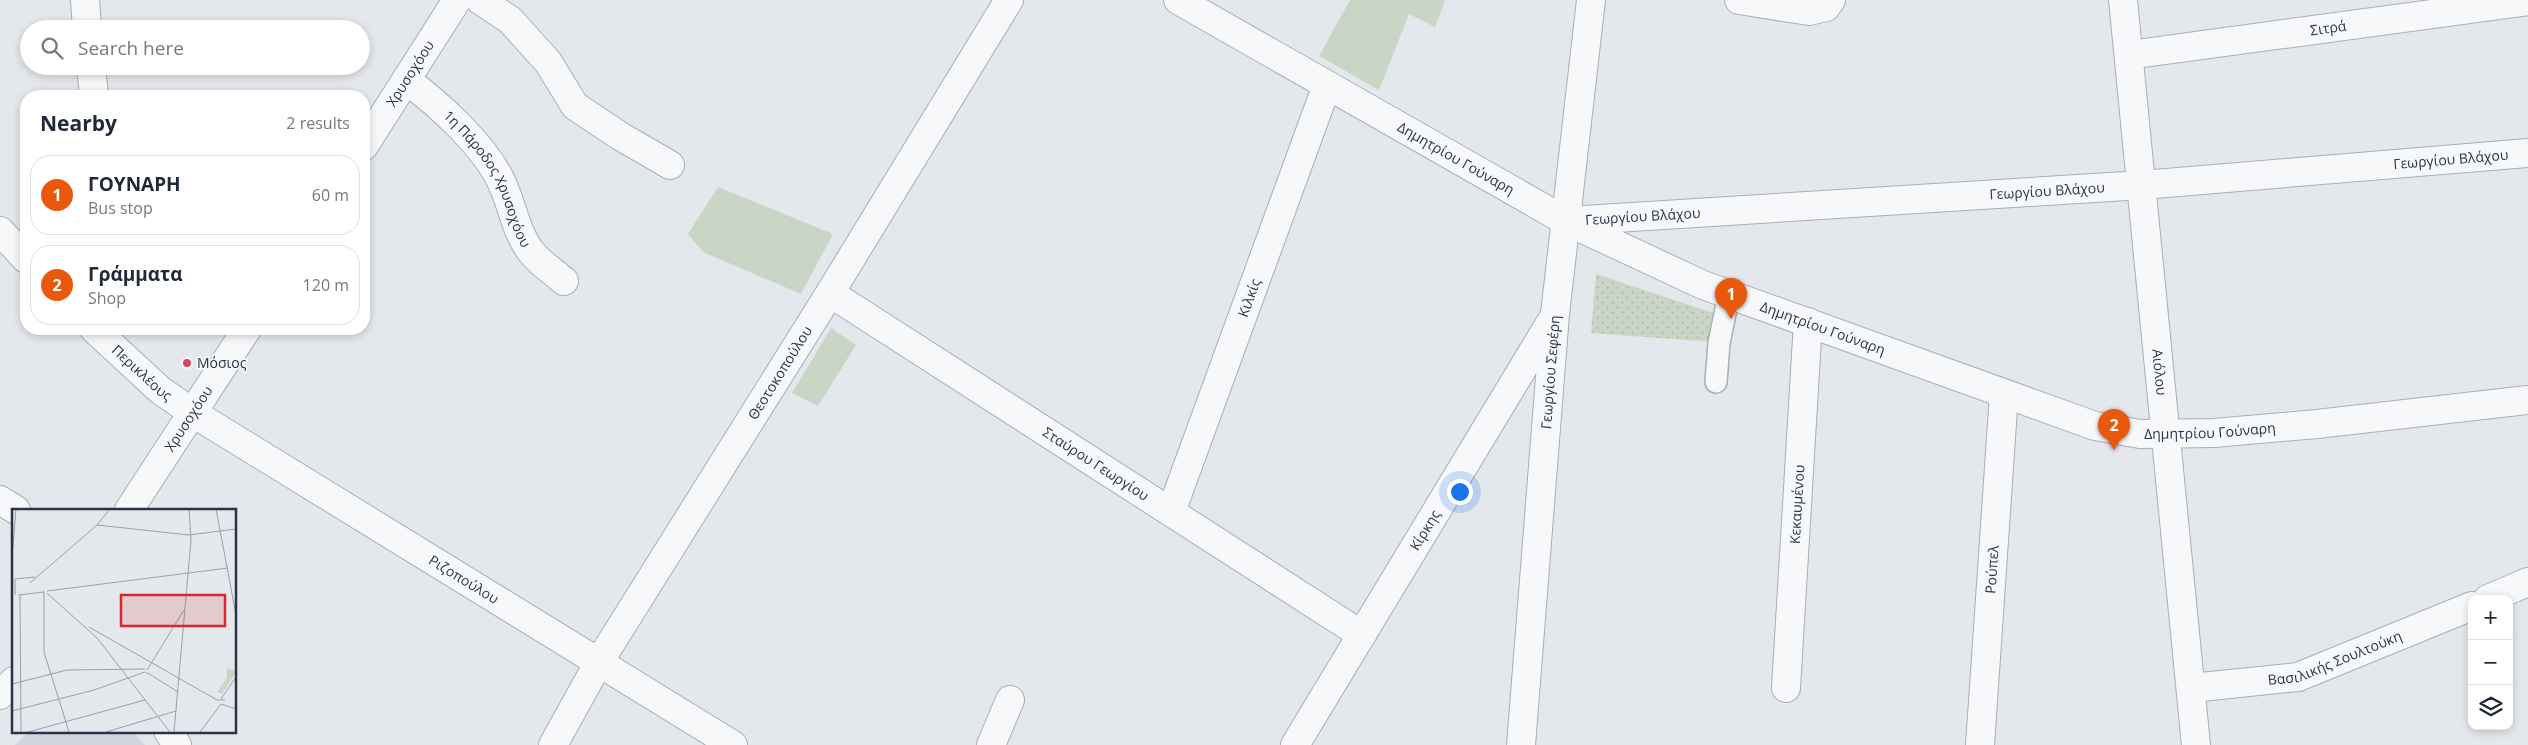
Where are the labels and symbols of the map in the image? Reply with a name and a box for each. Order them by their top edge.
street label: Σιτρά [2309,16,2348,39]
street label: Χρυσοχόου [382,36,438,110]
street label: 1η Πάροδος Χρυσοχόου [440,106,536,251]
street label: Δημητρίου Γούναρη [1394,117,1518,199]
street label: Γεωργίου Βλάχου [2392,145,2509,173]
street label: Γεωργίου Βλάχου [1989,177,2105,204]
street label: Γεωργίου Βλάχου [1585,203,1701,229]
street label: Κιλκίς [1233,276,1265,320]
pin: 1 [1715,278,1747,319]
street label: Δημητρίου Γούναρη [1758,296,1888,359]
street label: Γεωργίου Σεφέρη [1536,314,1564,430]
street label: Θεοτοκοπούλου [743,322,816,423]
street label: Περικλέους [108,340,176,405]
street label: Αιόλου [2148,348,2172,396]
place label: Μόσιος [197,353,247,372]
marker: Μόσιος [181,357,193,369]
street label: Χρυσοχόου [160,382,217,455]
pin: 2 [2098,409,2130,450]
street label: Δημητρίου Γούναρη [2144,418,2276,443]
street label: Σταύρου Γεωργίου [1039,422,1153,505]
street label: Κεκαυμένου [1785,464,1808,545]
your location [1447,479,1473,505]
street label: Κίρκης [1405,506,1444,554]
inset map [12,509,236,732]
street label: Ρούπελ [1980,544,2003,594]
street label: Ριζοπούλου [425,550,503,608]
street label: Βασιλικής Σουλτούκη [2267,626,2404,689]

